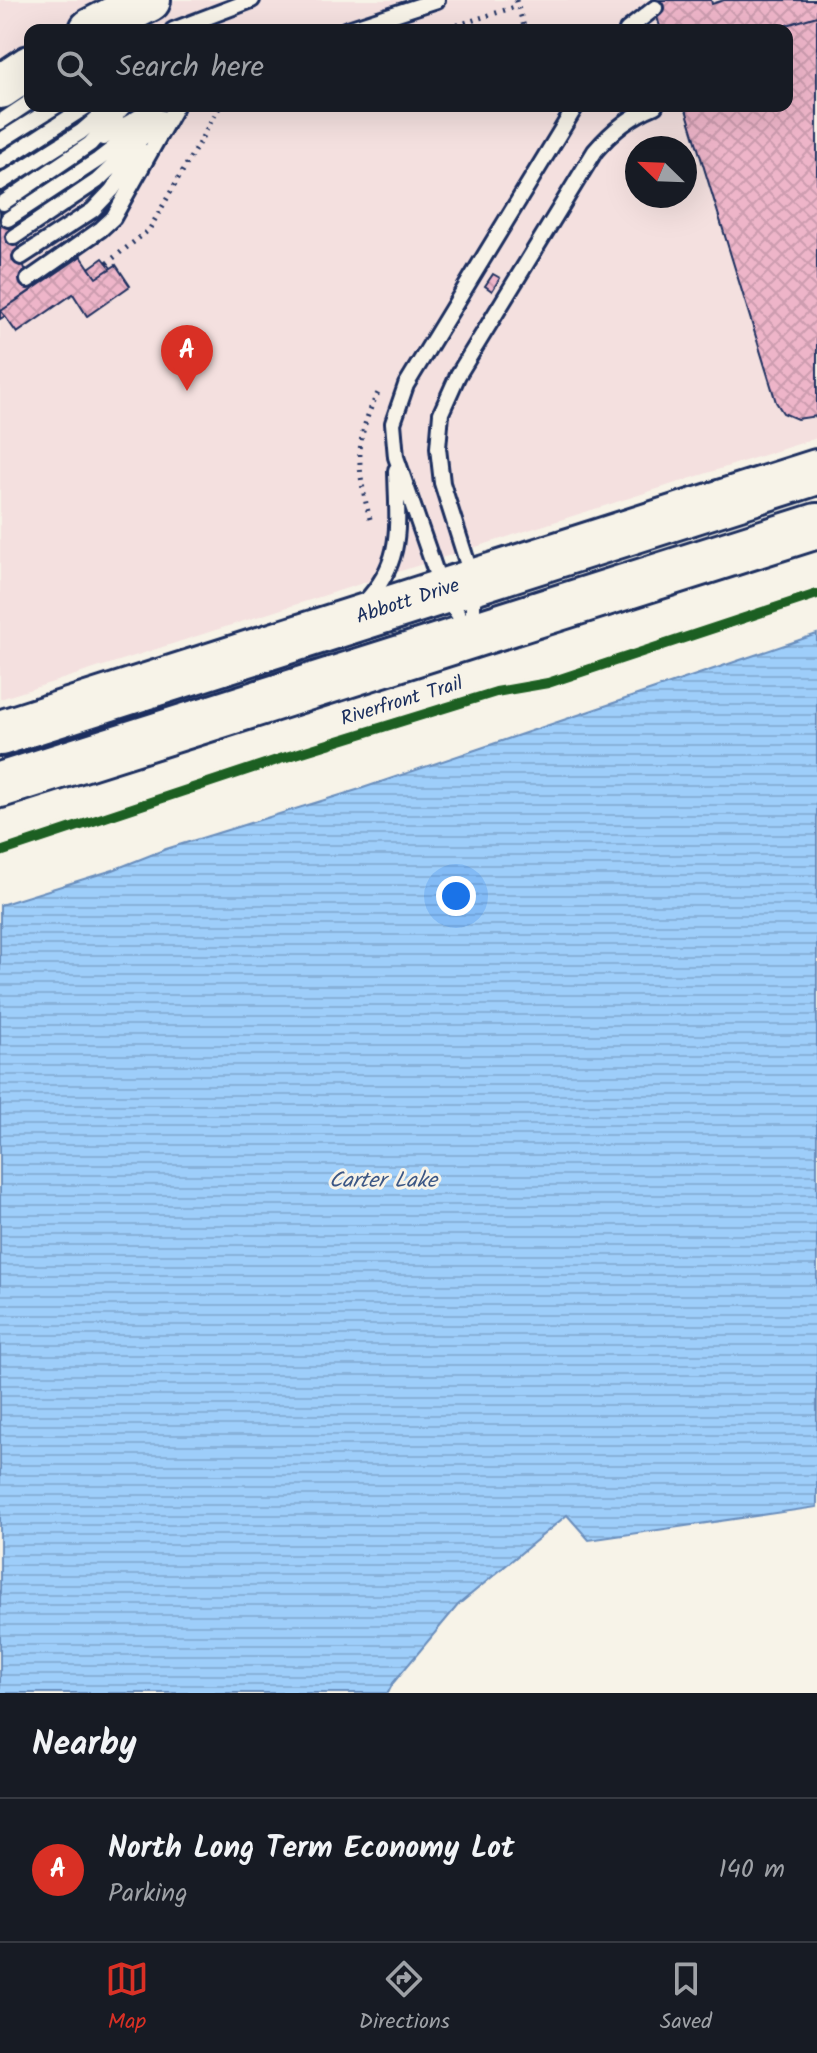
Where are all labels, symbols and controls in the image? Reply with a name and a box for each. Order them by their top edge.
search box [24,24,793,112]
text: Search here [116,44,264,92]
icon: search [52,46,96,90]
north arrow [625,136,697,208]
pin: A [161,325,213,391]
street label: Abbott Drive [352,570,464,634]
street label: Riverfront Trail [337,668,467,736]
your location [436,876,476,916]
water label: Carter Lake [329,1164,439,1199]
text: Nearby [32,1718,137,1772]
text: North Long Term Economy Lot [108,1825,515,1873]
text: A [50,1849,66,1891]
text: 140 m [718,1849,785,1891]
text: Parking [108,1873,188,1915]
tab: Map [105,1957,149,2040]
tab: Directions [359,1957,450,2040]
tab: Saved [660,1957,712,2040]

